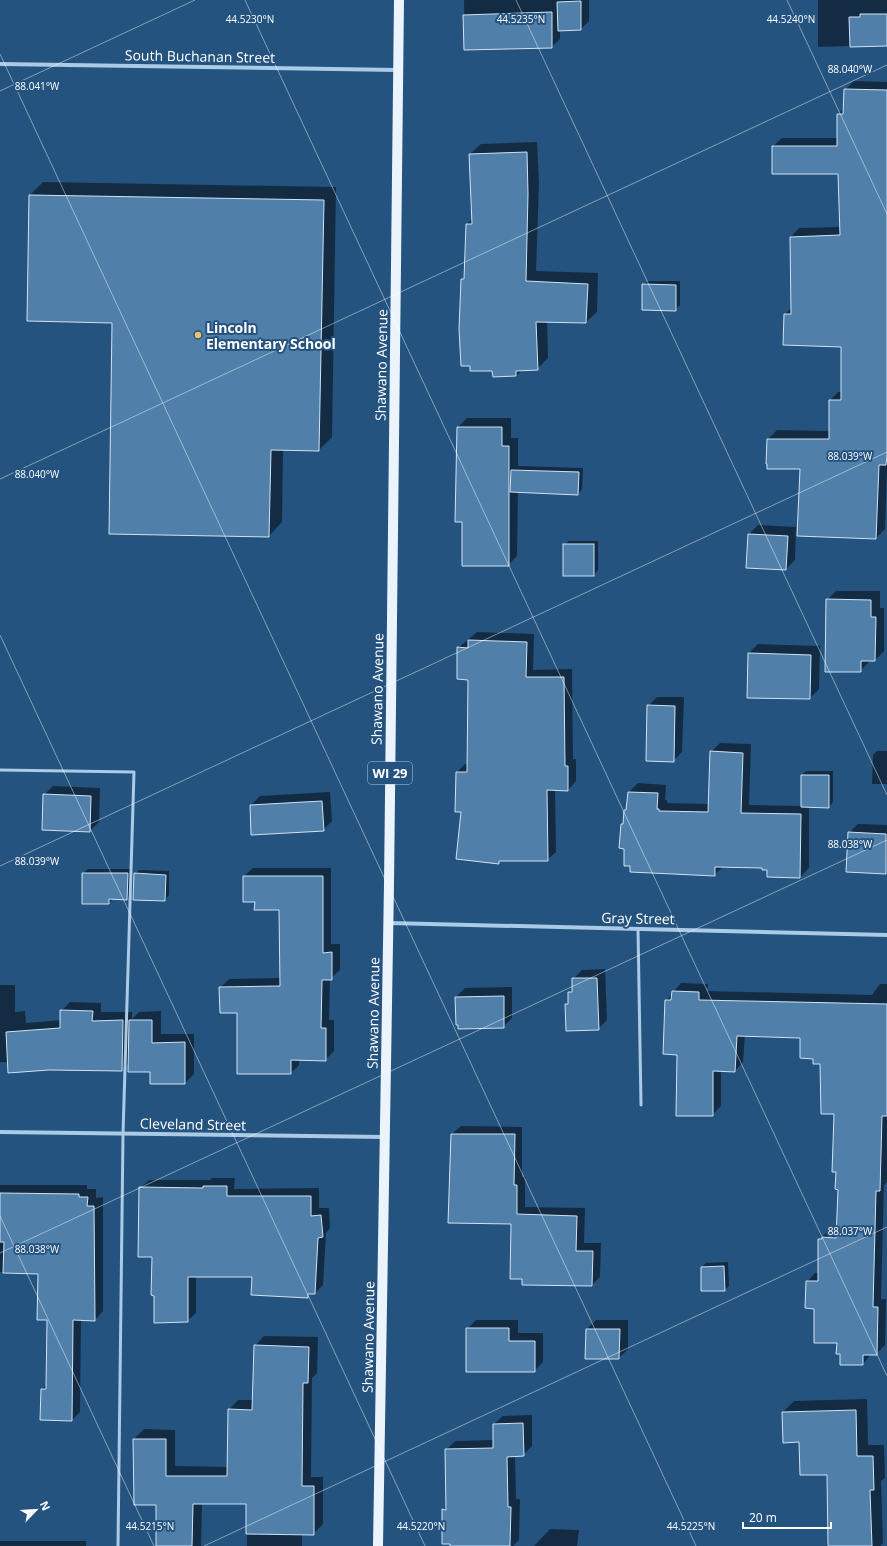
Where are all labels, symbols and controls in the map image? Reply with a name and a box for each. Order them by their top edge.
text: 44.5230°N [226,12,274,26]
text: 44.5235°N [497,12,545,26]
text: 44.5240°N [767,12,815,26]
street label: South Buchanan Street [125,45,275,67]
text: 88.040°W [828,62,873,76]
text: 88.041°W [15,79,60,93]
street label: Shawano Avenue [371,309,391,421]
place label: Lincoln Elementary School [206,318,336,353]
marker: Lincoln Elementary School [193,330,203,340]
text: 88.039°W [828,449,873,463]
text: 88.040°W [15,467,60,481]
street label: Shawano Avenue [367,633,387,745]
road number: WI 29 [368,762,412,784]
text: 88.038°W [828,837,873,851]
text: 88.039°W [15,854,60,868]
street label: Gray Street [601,908,675,928]
street label: Shawano Avenue [363,957,383,1069]
street label: Cleveland Street [140,1114,246,1134]
text: 88.037°W [828,1224,873,1238]
text: 88.038°W [15,1242,60,1256]
street label: Shawano Avenue [358,1281,378,1393]
north arrow [16,1490,56,1530]
text: N [37,1498,54,1513]
scale bar [743,1504,831,1530]
text: 20 m [749,1509,777,1526]
text: 44.5215°N [126,1519,174,1533]
text: 44.5220°N [397,1519,445,1533]
text: 44.5225°N [667,1519,715,1533]

